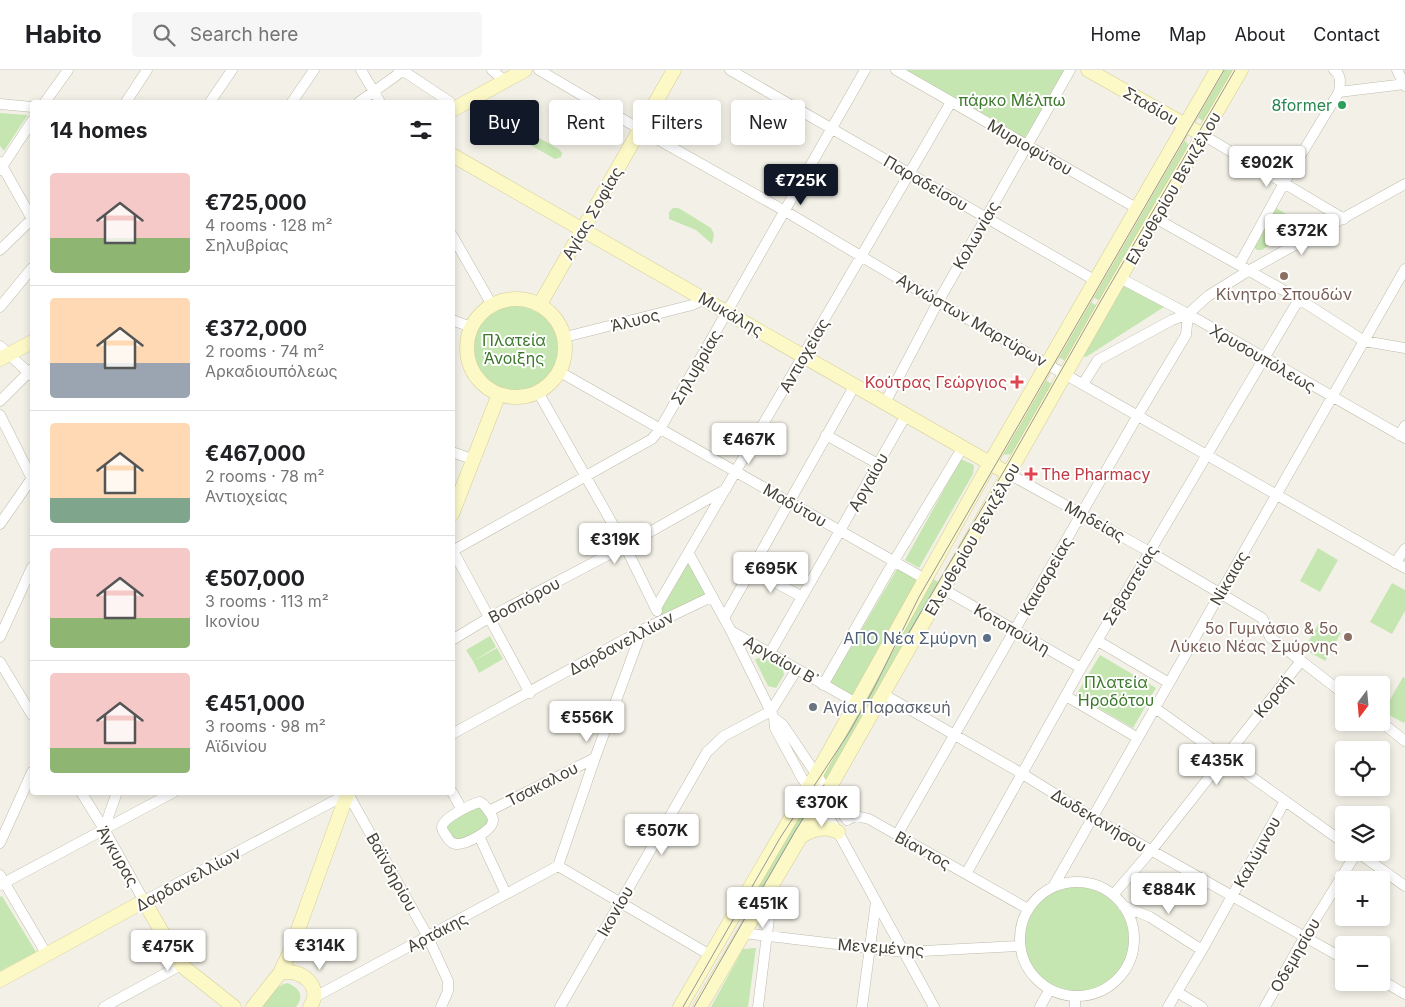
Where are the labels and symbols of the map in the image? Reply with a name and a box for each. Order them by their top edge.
street label: Σταδίου [1120,82,1182,130]
park label: πάρκο Μέλπω [958,90,1066,110]
place label: 8former [1271,95,1332,115]
marker: 8former [1336,99,1348,111]
street label: Ελευθερίου Βενιζέλου [1121,108,1225,268]
street label: Μυριοφύτου [984,115,1076,179]
pin: €902K [1232,146,1302,188]
street label: Παραδείσου [880,151,972,215]
street label: Αγίας Σοφίας [557,163,627,263]
pin: €725K [766,164,836,206]
street label: Κολωνίας [948,197,1004,273]
pin: €372K [1267,214,1337,256]
street label: Αγνώστων Μαρτύρων [893,269,1051,371]
marker: Κίνητρο Σπουδών [1278,270,1290,282]
place label: Κίνητρο Σπουδών [1216,284,1352,304]
street label: Μυκάλης [695,287,767,341]
street label: Άλυος [609,304,661,336]
street label: Αντιοχείας [775,314,833,396]
street label: Χρυσουπόλεως [1207,320,1319,396]
street label: Σηλυβρίας [666,326,726,408]
park label: Πλατεία Άνοιξης [482,330,546,368]
place label: Κούτρας Γεώργιος [865,372,1007,392]
marker: Κούτρας Γεώργιος [1011,376,1023,388]
pin: €467K [714,422,784,465]
street label: Αργαίου [844,449,892,515]
street label: Ελευθερίου Βενιζέλου [920,459,1024,619]
place label: The Pharmacy [1041,464,1150,484]
marker: The Pharmacy [1025,468,1037,480]
street label: Μαδύτου [760,479,830,531]
street label: Μηδείας [1061,496,1129,546]
pin: €319K [580,522,650,565]
street label: Καισαρείας [1015,533,1077,619]
street label: Σεβαστείας [1098,541,1162,629]
street label: Νίκαιας [1205,547,1253,609]
pin: €695K [736,552,806,594]
street label: Βοσπόρου [485,573,563,627]
street label: Κοτοπούλη [970,599,1054,659]
street label: Δαρδανελλίων [565,607,677,679]
place label: 5ο Γυμνάσιο & 5ο Λύκειο Νέας Σμύρνης [1170,618,1338,656]
place label: ΑΠΟ Νέα Σμύρνη [843,628,977,648]
street label: Αργαίου Β᾽ [740,631,822,689]
marker: 5ο Γυμνάσιο & 5ο Λύκειο Νέας Σμύρνης [1342,631,1354,643]
marker: ΑΠΟ Νέα Σμύρνη [981,632,993,644]
street label: Κοραή [1250,670,1296,722]
park label: Πλατεία Ηροδότου [1078,672,1154,710]
north arrow [1335,676,1390,731]
place label: Αγία Παρασκευή [823,697,951,717]
pin: €556K [552,700,622,743]
marker: Αγία Παρασκευή [807,701,819,713]
pin: €435K [1182,744,1252,786]
street label: Τσακαλου [503,757,581,811]
street label: Δωδεκανήσου [1048,784,1150,856]
pin: €370K [787,786,857,828]
street label: Καλύμνου [1229,813,1285,891]
pin: €507K [627,814,697,856]
street label: Άγκυρας [93,822,143,890]
street label: Βίαντος [891,826,955,874]
street label: Βαϊνδηρίου [362,829,422,915]
street label: Δαρδανελλίων [132,843,244,915]
pin: €884K [1134,872,1204,915]
street label: Ικονίου [593,882,637,940]
pin: €451K [728,886,798,929]
street label: Αρτάκης [403,908,471,956]
street label: Οδεμησίου [1266,914,1324,996]
pin: €314K [285,928,355,971]
pin: €475K [133,930,203,972]
street label: Μενεμένης [837,934,925,960]

